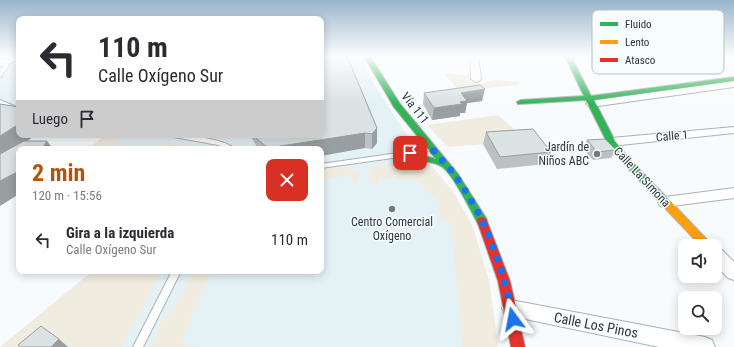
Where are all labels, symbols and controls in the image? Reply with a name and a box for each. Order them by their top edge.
legend [592,10,724,74]
text: Fluido [625,18,652,31]
text: 110 m [98,31,168,64]
icon: left [32,32,84,84]
text: Lento [625,36,650,49]
text: Atasco [625,54,656,67]
text: Calle Oxígeno Sur [98,65,223,86]
street label: Vía 111 [398,90,432,126]
icon: arrive [76,108,98,130]
text: Luego [32,110,68,128]
street label: Calle 1 [655,128,689,144]
pin [393,136,427,170]
place label: Jardín de Niños ABC [538,140,589,168]
icon: arrive [399,142,421,164]
street label: Calle La Simona [611,144,673,210]
marker: Jardín de Niños ABC [592,149,602,159]
text: 2 min [32,159,85,187]
button: close [266,159,308,201]
text: 120 m · 15:56 [32,188,102,203]
marker: Centro Comercial Oxígeno [387,204,397,214]
place label: Centro Comercial Oxígeno [351,215,433,243]
text: Gira a la izquierda [66,224,174,242]
icon: left [32,229,54,251]
text: 110 m [271,231,308,249]
map controls [678,239,722,335]
button: sound [678,239,722,283]
text: Calle Oxígeno Sur [66,242,157,257]
button: search [678,291,722,335]
position arrow [492,298,534,340]
street label: Calle Los Pinos [553,309,639,341]

